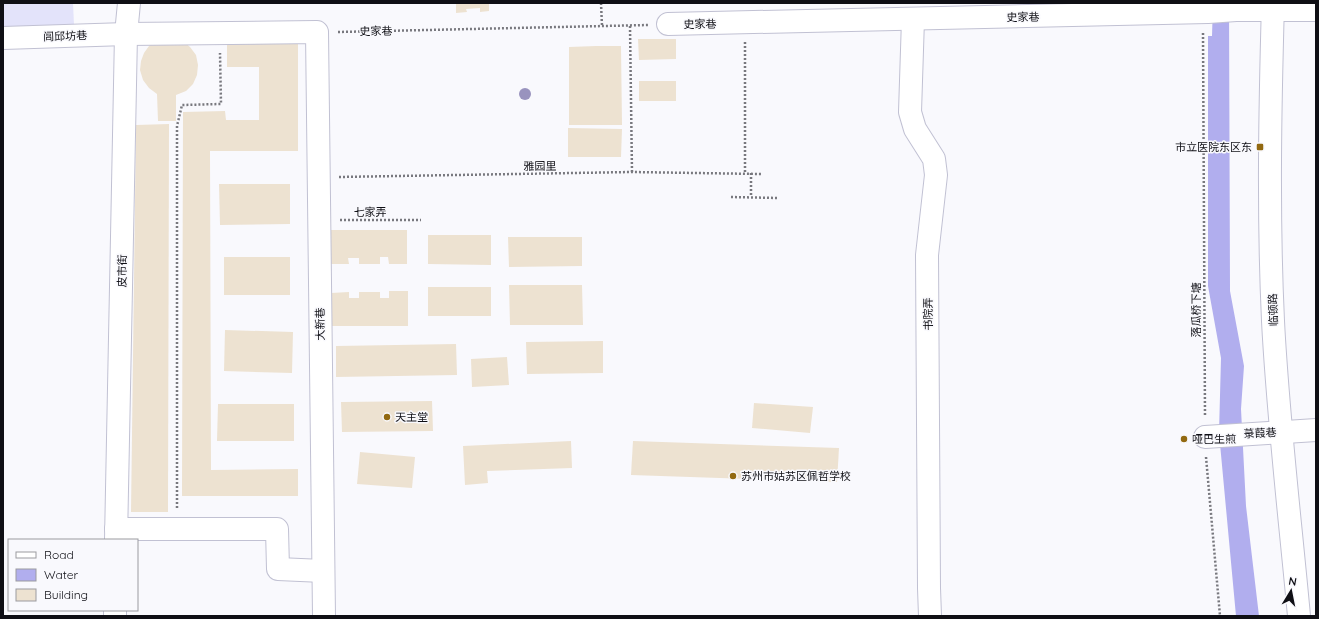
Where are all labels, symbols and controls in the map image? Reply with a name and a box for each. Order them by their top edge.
street label: 史家巷 [1006,10,1040,24]
street label: 史家巷 [683,17,717,31]
street label: 史家巷 [359,24,393,38]
street label: 闾邱坊巷 [43,28,87,44]
place label: 市立医院东区东 [1175,140,1252,154]
marker: 市立医院东区东 [1255,142,1265,152]
street label: 雅园里 [523,159,557,173]
street label: 七家弄 [354,205,387,219]
street label: 皮市街 [115,254,129,288]
street label: 落瓜桥下塘 [1189,283,1203,338]
street label: 临顿路 [1265,293,1281,327]
street label: 书院弄 [921,297,935,331]
street label: 大新巷 [313,307,327,341]
place label: 天主堂 [395,410,428,424]
marker: 天主堂 [382,412,392,422]
street label: 菉葭巷 [1243,425,1277,441]
place label: 哑巴生煎 [1192,432,1236,446]
marker: 哑巴生煎 [1179,434,1189,444]
place label: 苏州市姑苏区佩哲学校 [741,469,851,483]
marker: 苏州市姑苏区佩哲学校 [728,471,738,481]
legend [8,539,138,611]
text: Road [44,547,74,562]
text: Water [44,567,79,582]
north arrow [1271,571,1311,611]
text: N [1288,574,1298,589]
text: Building [44,587,88,602]

